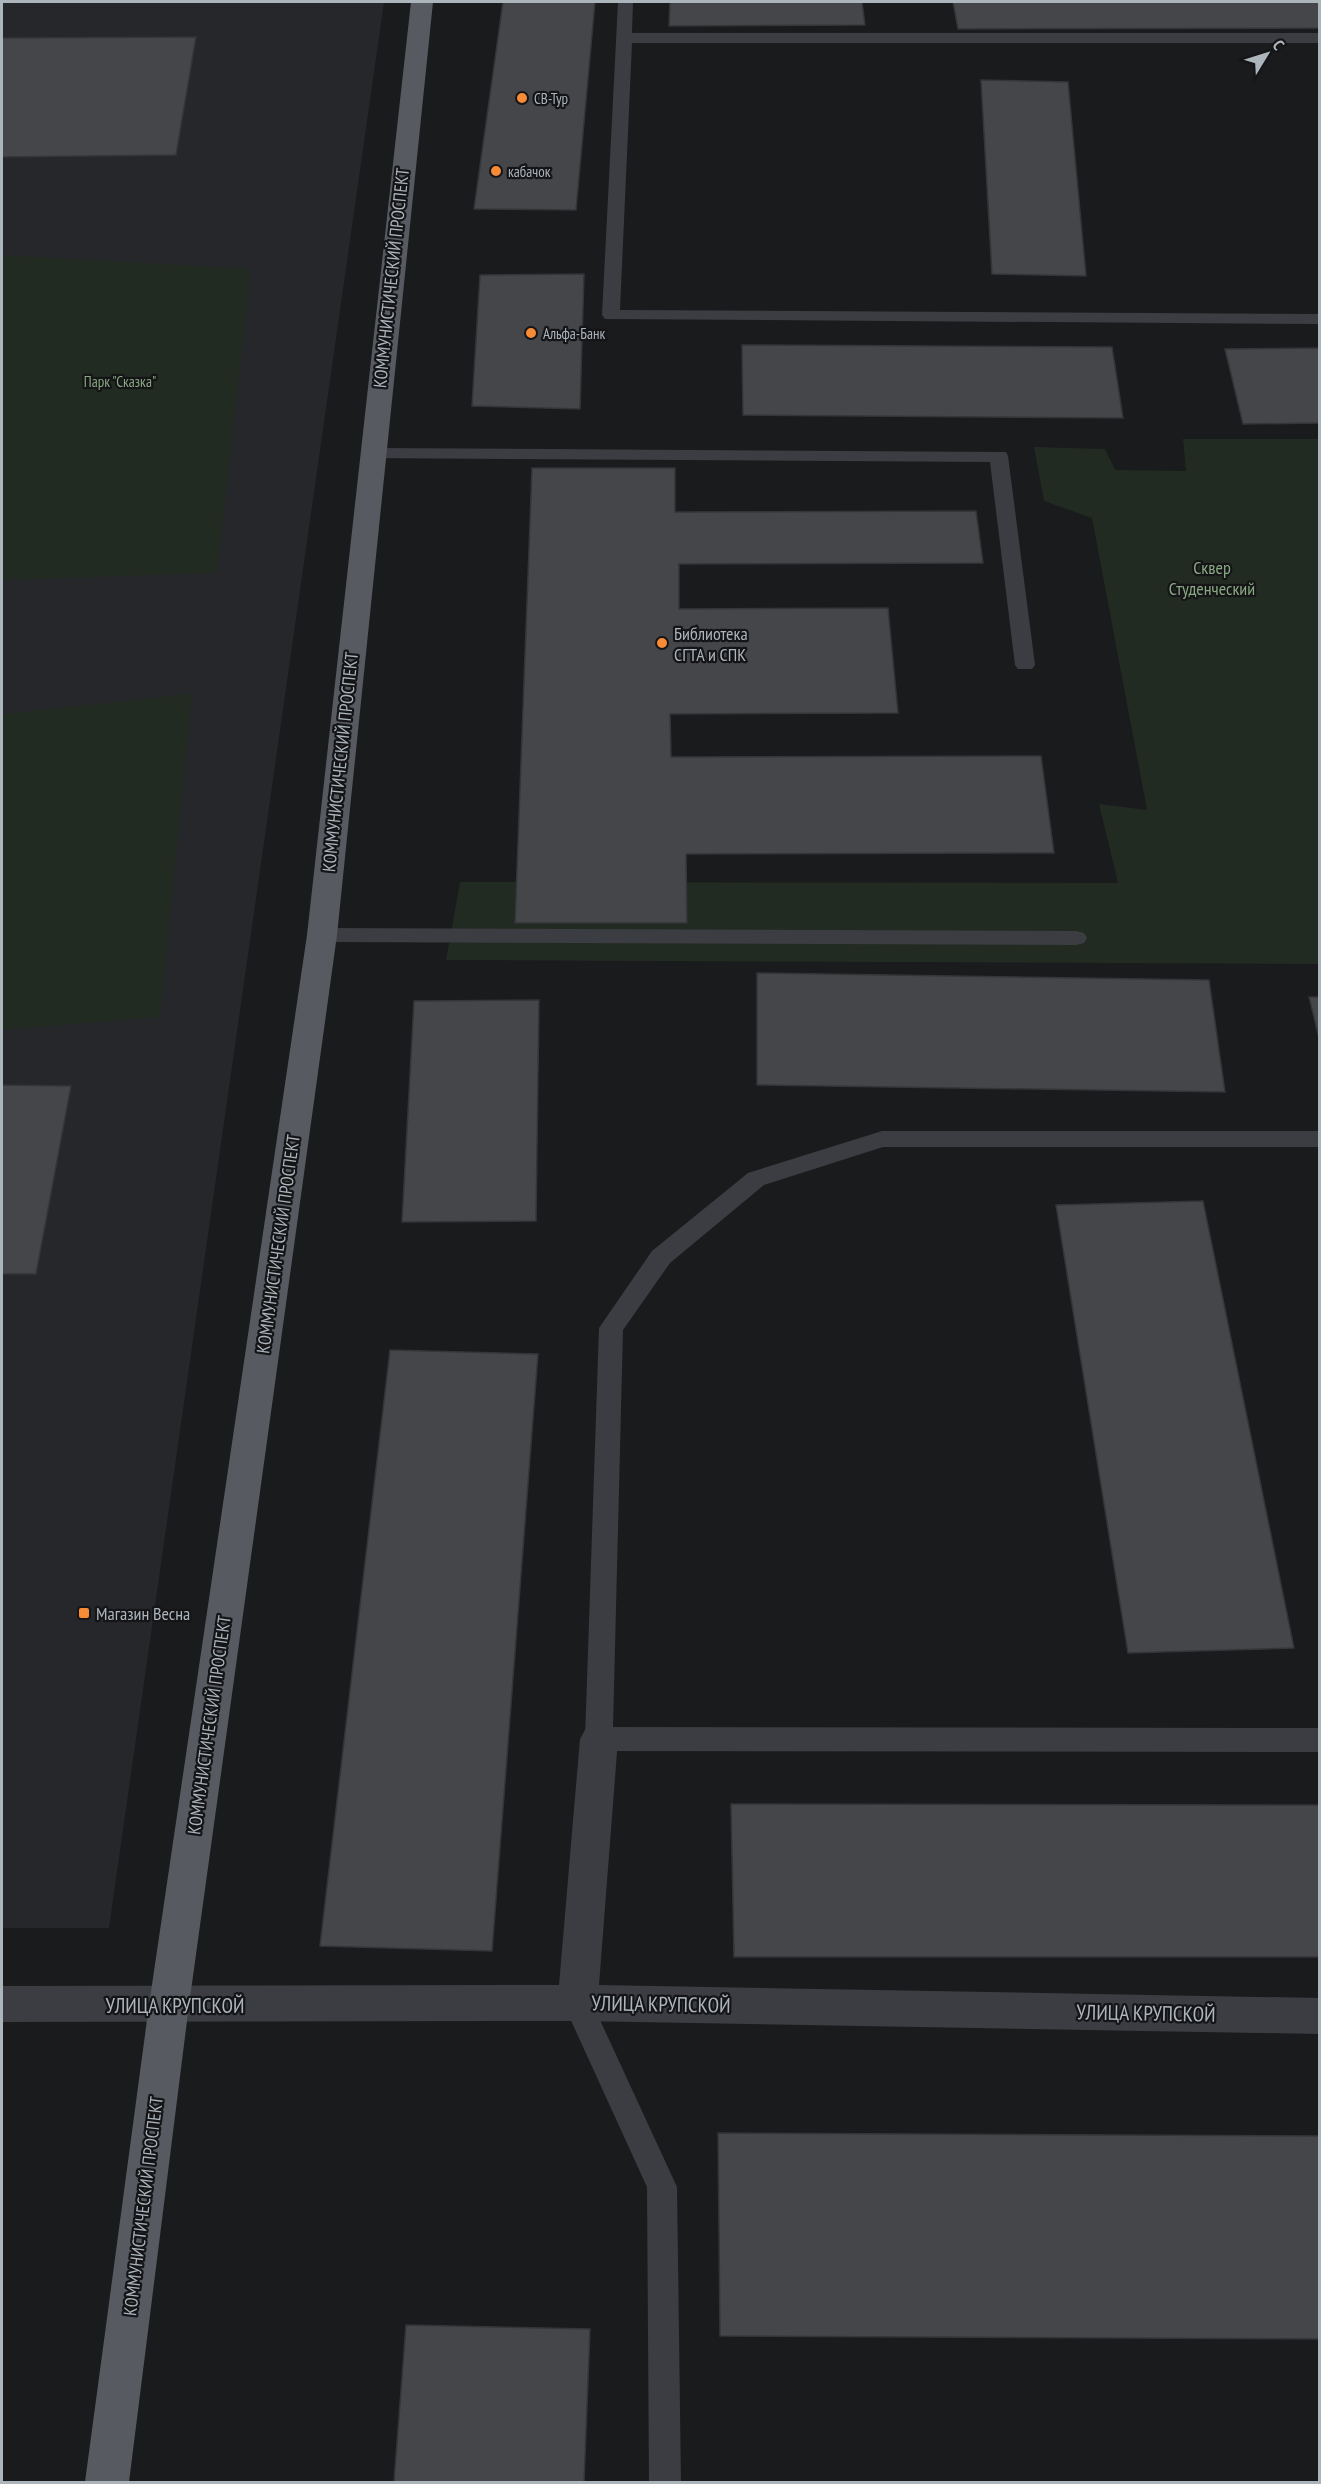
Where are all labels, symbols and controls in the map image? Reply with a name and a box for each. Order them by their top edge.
north arrow [1237,24,1297,84]
text: С [1269,36,1289,54]
place label: СВ-Тур [534,89,568,108]
marker: СВ-Тур [515,91,529,105]
place label: кабачок [508,162,551,181]
marker: кабачок [489,164,503,178]
street label: КОММУНИСТИЧЕСКИЙ ПРОСПЕКТ [368,167,414,389]
place label: Альфа-Банк [543,324,605,343]
marker: Альфа-Банк [524,326,538,340]
park label: Парк "Сказка" [84,372,156,391]
park label: Сквер Студенческий [1169,556,1255,600]
place label: Библиотека СГТА и СПК [674,622,748,666]
marker: Библиотека СГТА и СПК [655,636,669,650]
street label: КОММУНИСТИЧЕСКИЙ ПРОСПЕКТ [317,651,363,873]
street label: КОММУНИСТИЧЕСКИЙ ПРОСПЕКТ [251,1133,305,1355]
place label: Магазин Весна [96,1602,190,1625]
marker: Магазин Весна [77,1606,91,1620]
street label: КОММУНИСТИЧЕСКИЙ ПРОСПЕКТ [182,1614,236,1836]
street label: УЛИЦА КРУПСКОЙ [591,1989,731,2019]
street label: УЛИЦА КРУПСКОЙ [105,1992,245,2019]
street label: УЛИЦА КРУПСКОЙ [1076,1998,1216,2028]
street label: КОММУНИСТИЧЕСКИЙ ПРОСПЕКТ [118,2095,168,2317]

